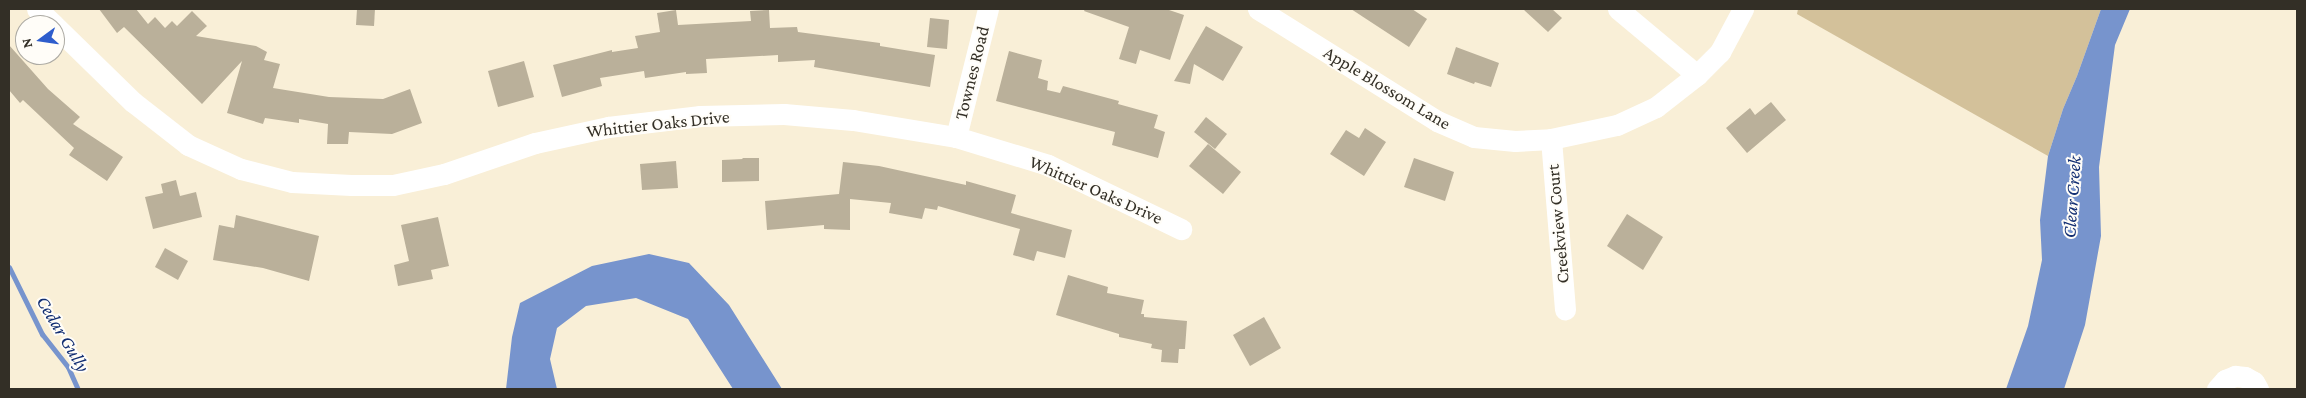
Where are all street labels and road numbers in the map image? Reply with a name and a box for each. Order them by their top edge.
street label: Townes Road [950,24,994,122]
street label: Apple Blossom Lane [1320,42,1454,134]
street label: Whittier Oaks Drive [585,106,731,142]
street label: Whittier Oaks Drive [1026,151,1166,229]
street label: Creekview Court [1542,163,1574,285]

